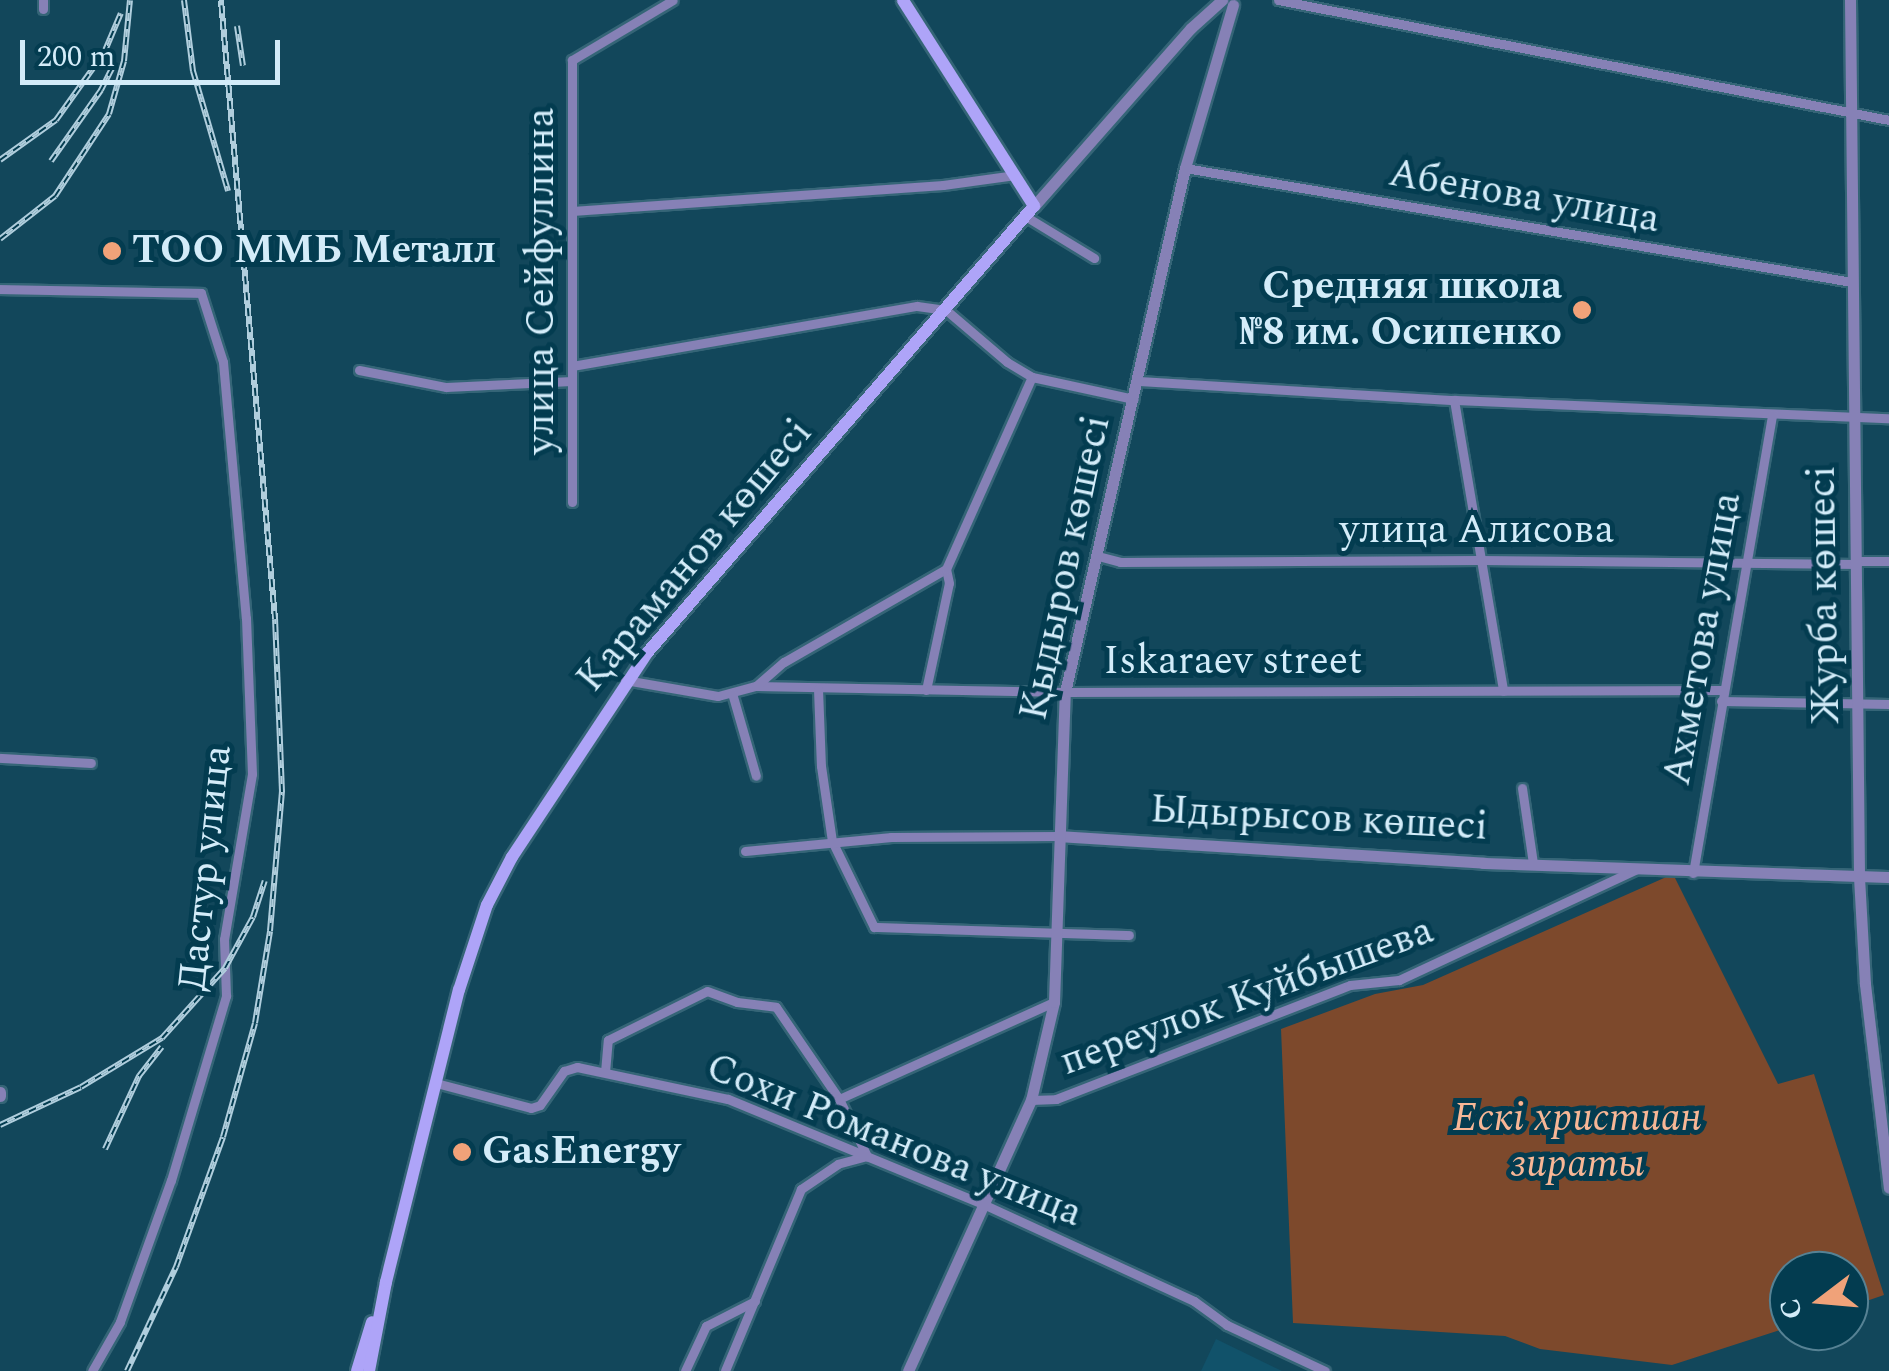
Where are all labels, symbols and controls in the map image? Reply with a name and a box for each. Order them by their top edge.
scale bar [25,20,285,82]
text: 200 m [37,34,115,80]
street label: улица Сейфуллина [518,108,566,454]
street label: Абенова улица [1385,150,1663,244]
place label: ТОО ММБ Металл [132,227,496,275]
marker: ТОО ММБ Металл [101,240,123,262]
place label: Средняя школа №8 им. Осипенко [1240,263,1562,357]
marker: Средняя школа №8 им. Осипенко [1571,299,1593,321]
street label: Қараманов көшесі [567,410,823,702]
street label: Қыдыров көшесі [1010,411,1122,725]
street label: Журба көшесі [1799,465,1851,725]
street label: Ахметова улица [1654,489,1752,789]
street label: улица Алисова [1340,507,1614,555]
street label: Iskaraev street [1104,638,1362,686]
street label: Дастур улица [169,743,243,993]
street label: Ыдырысов көшесі [1149,786,1489,852]
street label: переулок Куйбышева [1054,907,1440,1087]
street label: Сохи Романова улица [699,1044,1089,1238]
park label: Ескі христиан зираты [1452,1095,1702,1189]
place label: GasEnergy [482,1128,680,1176]
marker: GasEnergy [451,1141,473,1163]
north arrow [1769,1251,1869,1351]
text: С [1768,1293,1815,1324]

